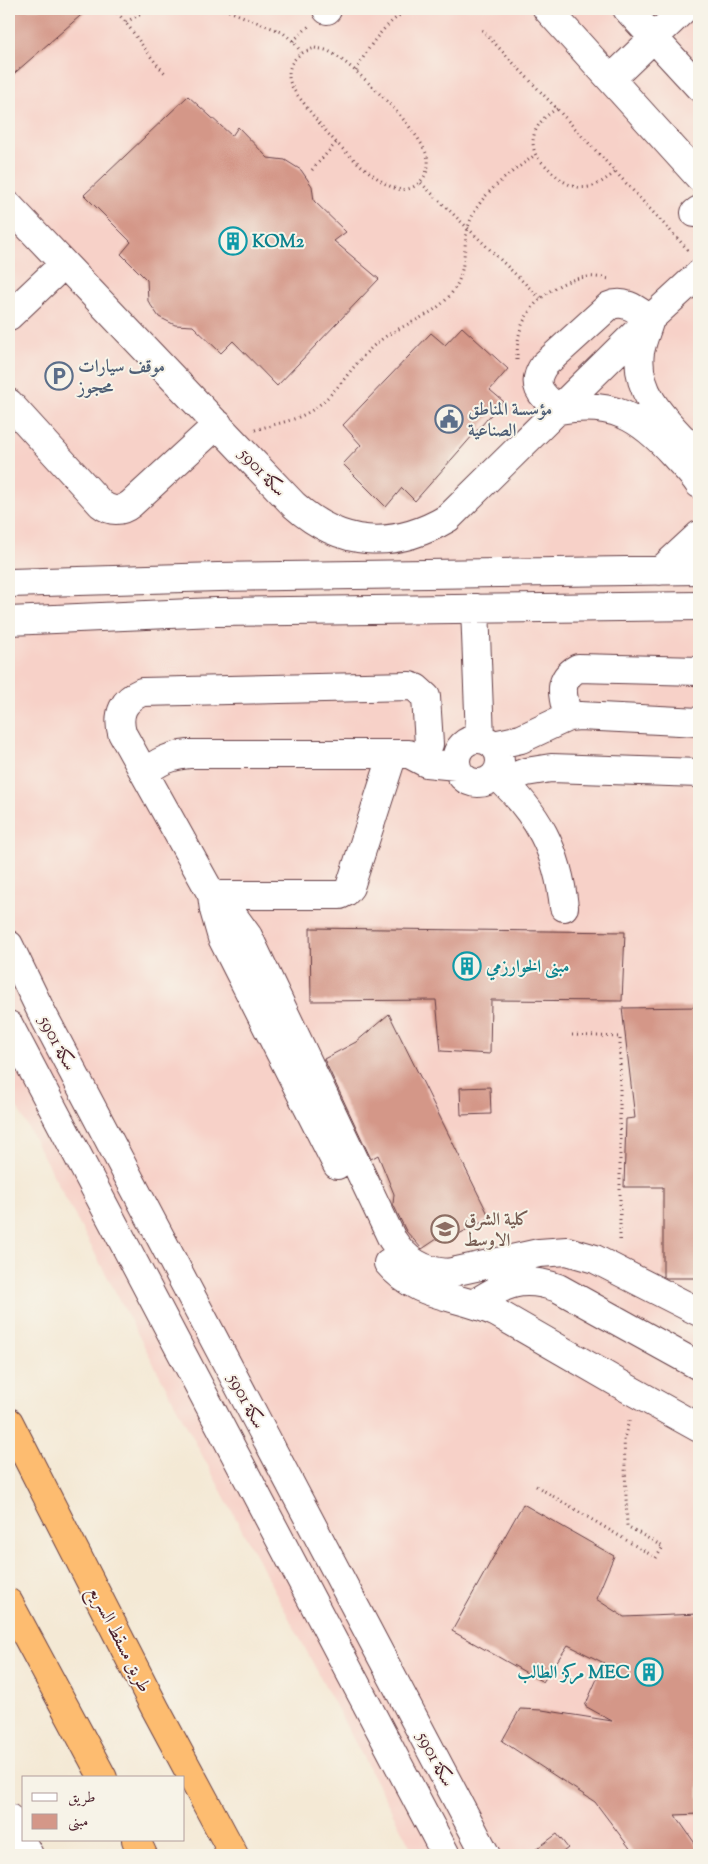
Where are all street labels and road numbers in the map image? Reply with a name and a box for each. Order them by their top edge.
street label: سكة 5901 [231,442,291,504]
street label: سكة 5901 [30,1011,82,1076]
street label: سكة 5901 [219,1369,271,1434]
street label: طريق مسقط السريع [79,1582,156,1698]
street label: سكة 5901 [408,1727,460,1792]

